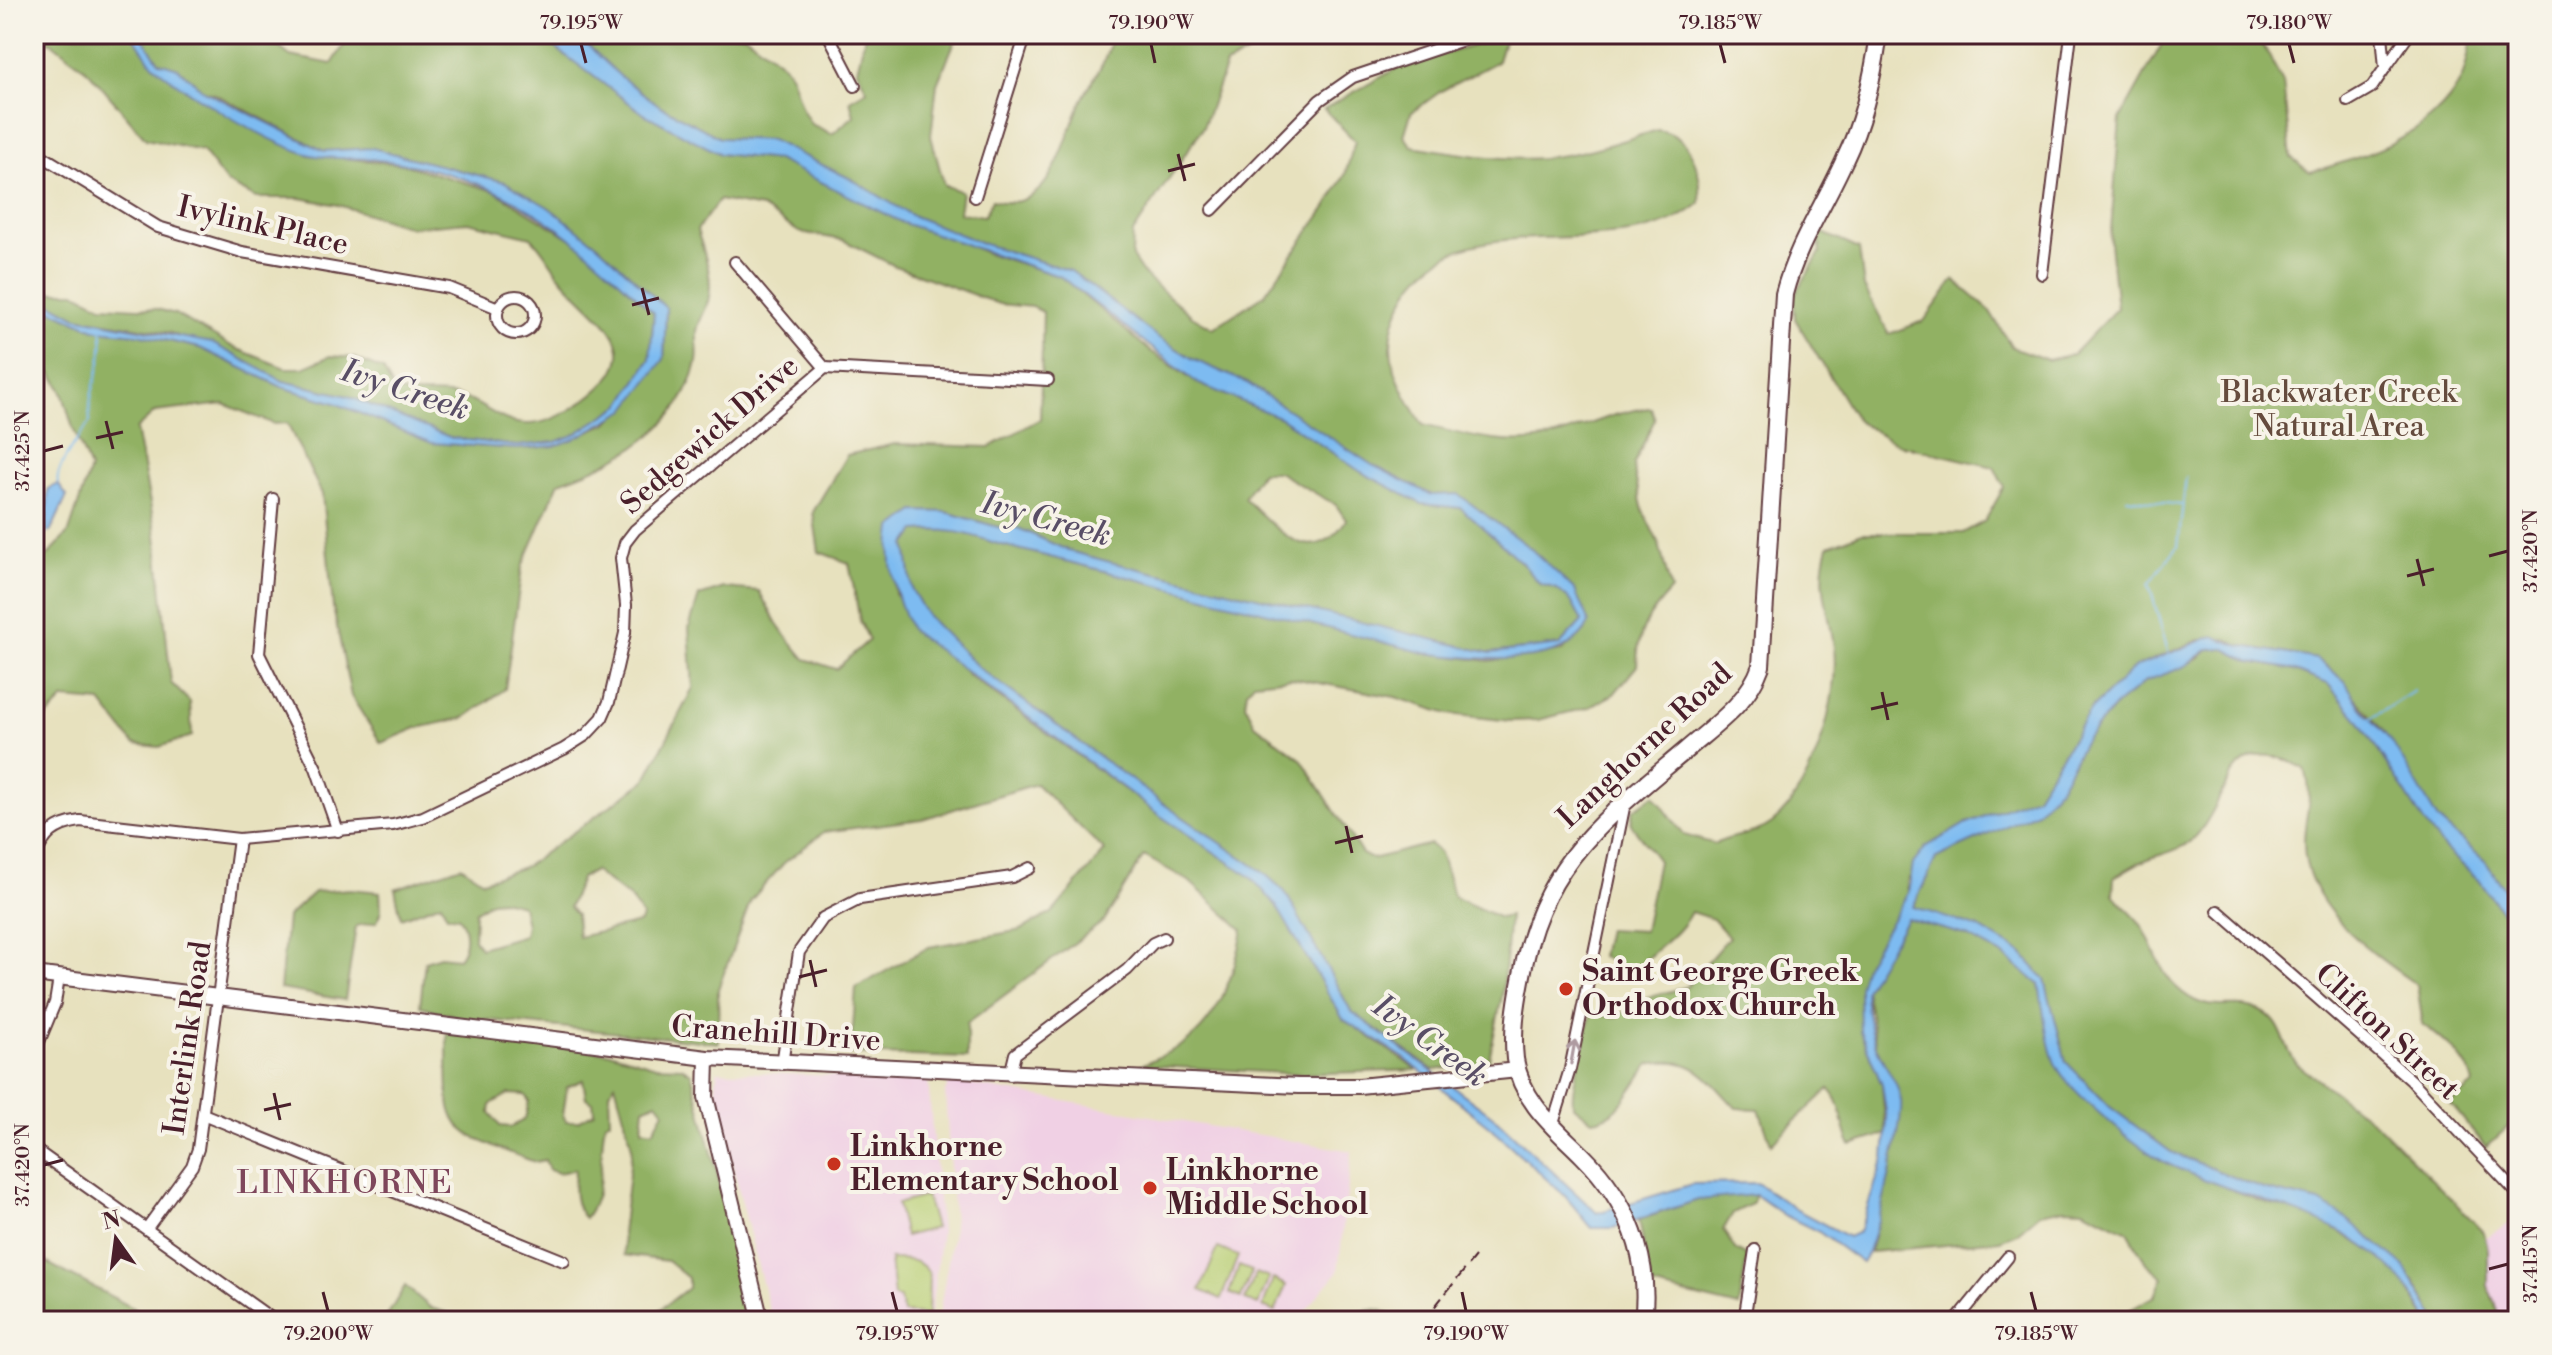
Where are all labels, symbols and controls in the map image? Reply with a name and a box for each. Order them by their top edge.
text: 79.195°W [539,11,623,36]
text: 79.190°W [1108,11,1195,36]
text: 79.185°W [1678,11,1763,36]
text: 79.180°W [2246,11,2333,36]
street label: Ivylink Place [174,188,352,264]
street label: Sedgewick Drive [613,347,807,523]
water label: Ivy Creek [335,350,474,430]
park label: Blackwater Creek Natural Area [2220,374,2458,446]
text: 37.425°N [11,410,36,492]
water label: Ivy Creek [976,482,1115,555]
text: 37.420°N [2519,509,2544,593]
street label: Langhorne Road [1550,655,1740,837]
street label: Interlink Road [156,939,220,1137]
place label: Saint George Greek Orthodox Church [1582,953,1859,1025]
street label: Clifton Street [2307,955,2468,1109]
marker: Saint George Greek Orthodox Church [1557,980,1575,998]
water label: Ivy Creek [1364,985,1495,1096]
street label: Cranehill Drive [670,1008,882,1060]
one-way arrow [1566,1040,1581,1065]
text: 37.420°N [11,1123,36,1207]
place label: Linkhorne Elementary School [850,1128,1119,1200]
place label: Linkhorne Middle School [1166,1152,1368,1224]
marker: Linkhorne Elementary School [825,1155,843,1173]
district label: LINKHORNE [236,1163,454,1203]
marker: Linkhorne Middle School [1141,1179,1159,1197]
north arrow [76,1199,156,1279]
text: N [100,1206,124,1236]
text: 37.415°N [2519,1225,2544,1303]
text: 79.200°W [283,1322,374,1347]
text: 79.195°W [855,1322,939,1347]
text: 79.190°W [1423,1322,1510,1347]
text: 79.185°W [1994,1322,2079,1347]

